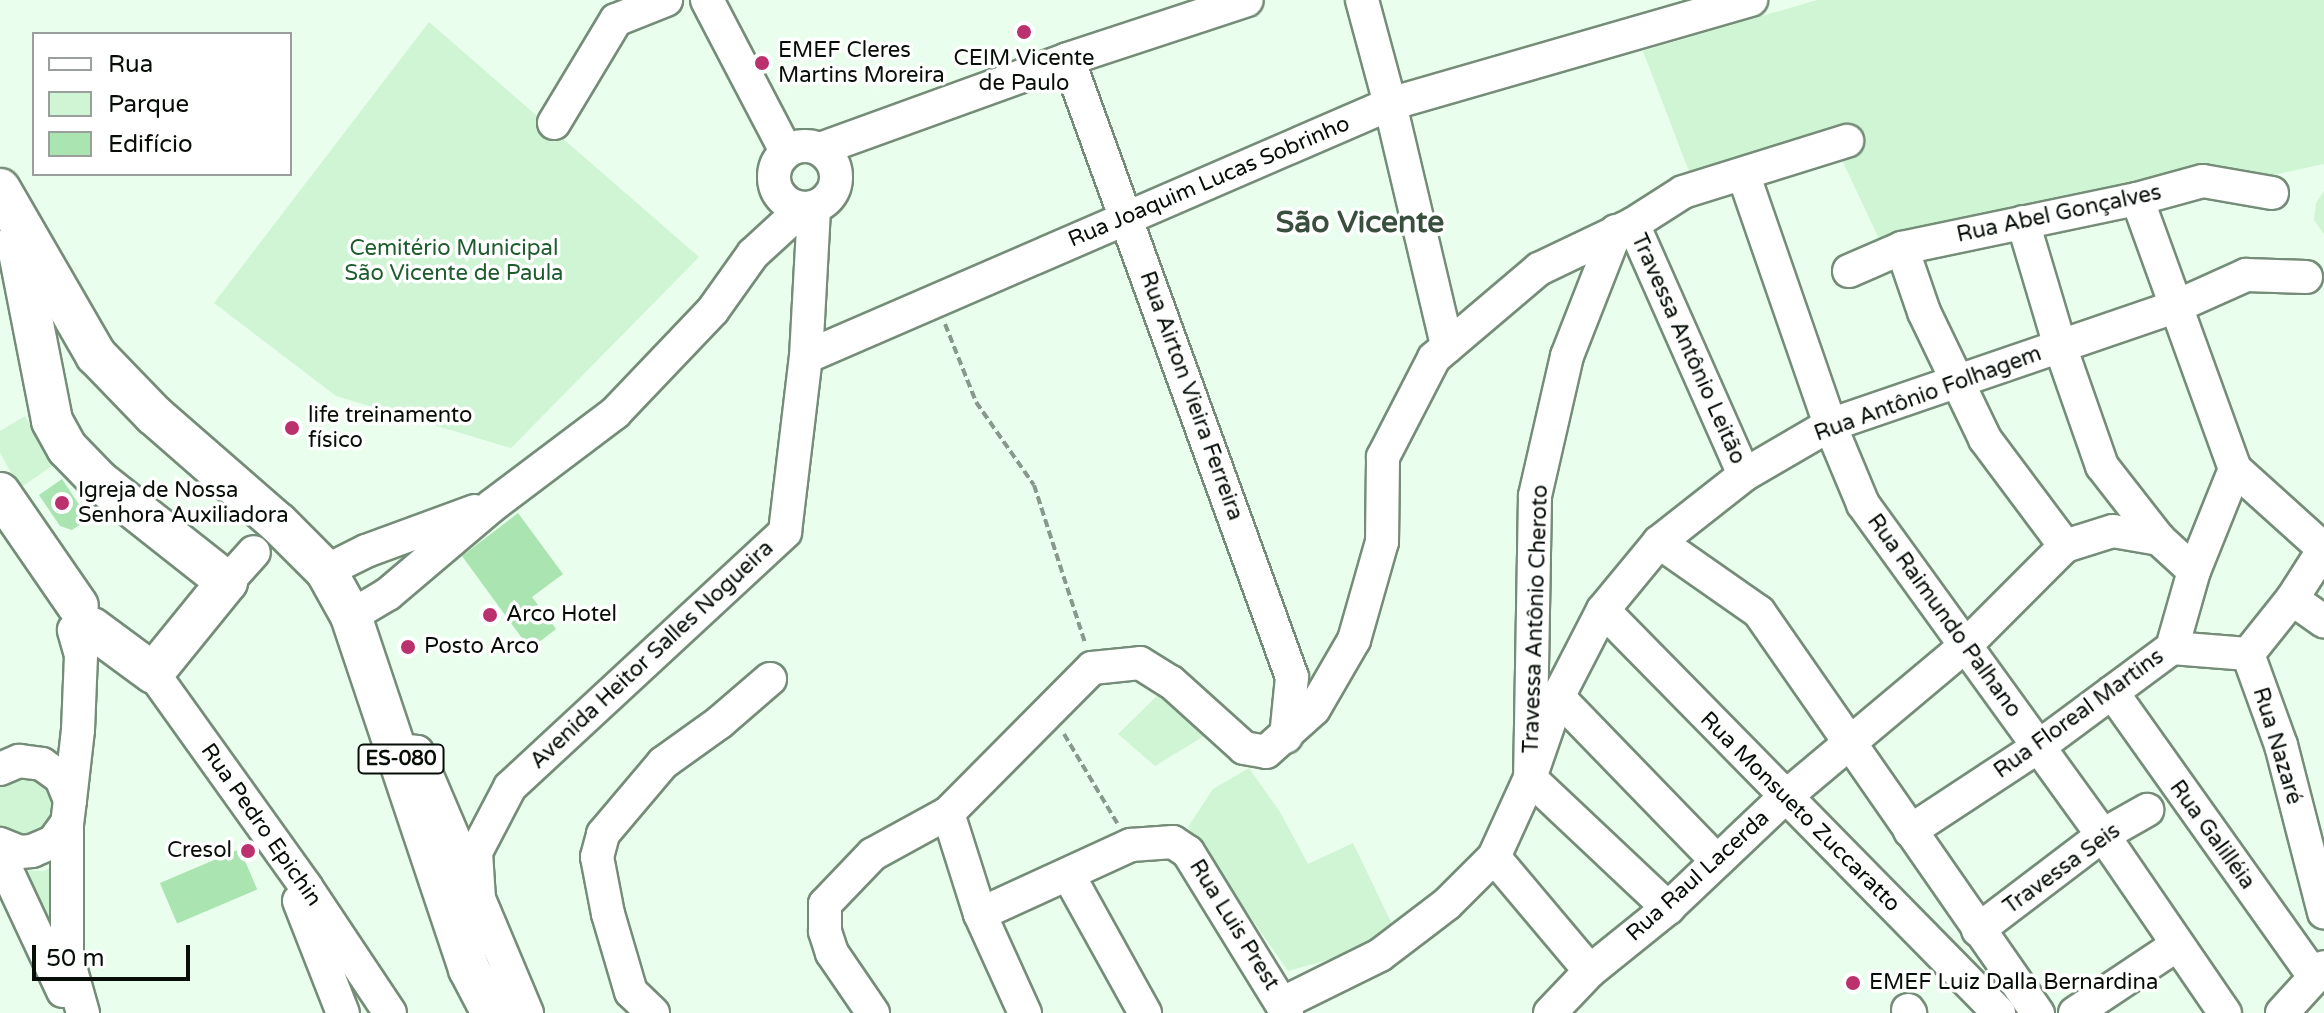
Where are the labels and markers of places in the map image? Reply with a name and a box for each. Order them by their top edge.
marker: CEIM Vicente de Paulo [1015,23,1033,41]
place label: EMEF Cleres Martins Moreira [778,37,945,88]
place label: CEIM Vicente de Paulo [953,45,1095,96]
marker: EMEF Cleres Martins Moreira [753,54,771,72]
place label: life treinamento físico [308,402,472,454]
marker: life treinamento físico [283,419,301,437]
place label: Igreja de Nossa Senhora Auxiliadora [78,477,289,528]
marker: Igreja de Nossa Senhora Auxiliadora [53,494,71,512]
place label: Arco Hotel [506,602,617,628]
marker: Arco Hotel [481,606,499,624]
place label: Posto Arco [424,634,539,660]
marker: Posto Arco [399,638,417,656]
place label: Cresol [167,838,232,864]
marker: Cresol [239,842,257,860]
place label: EMEF Luiz Dalla Bernardina [1869,970,2158,996]
marker: EMEF Luiz Dalla Bernardina [1844,974,1862,992]

